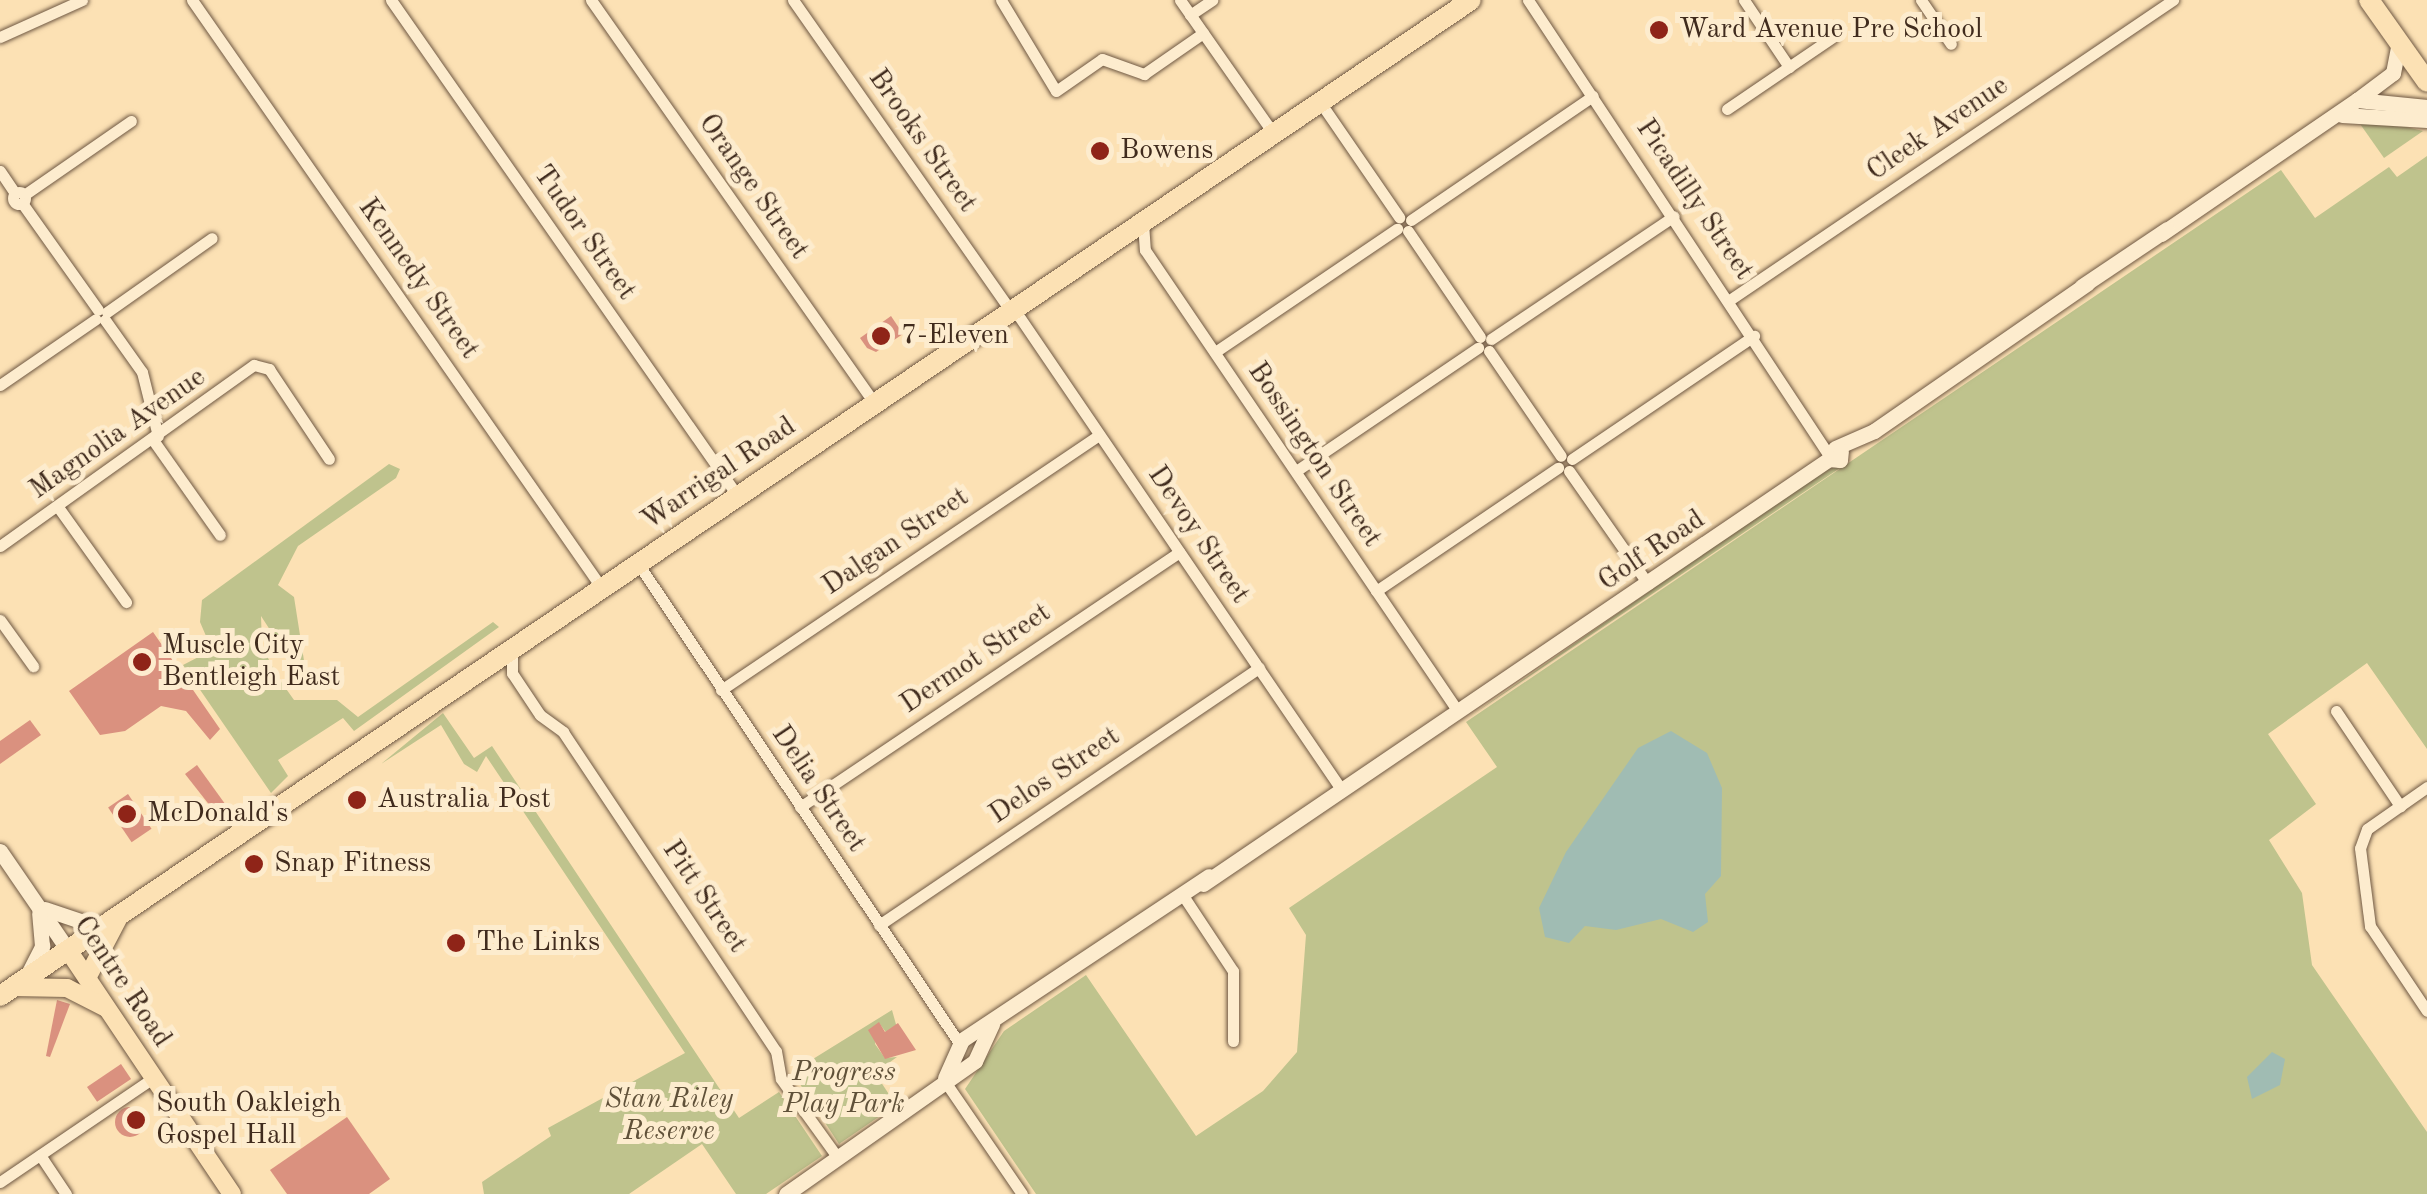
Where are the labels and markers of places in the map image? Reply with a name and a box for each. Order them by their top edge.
place label: Ward Avenue Pre School [1679,13,1983,47]
marker: Ward Avenue Pre School [1648,19,1670,41]
place label: Bowens [1120,134,1213,168]
marker: Bowens [1089,140,1111,162]
place label: 7-Eleven [901,319,1009,353]
marker: 7-Eleven [870,325,892,347]
place label: Muscle City Bentleigh East [162,629,340,695]
marker: Muscle City Bentleigh East [131,651,153,673]
place label: Australia Post [377,783,551,817]
marker: Australia Post [346,789,368,811]
place label: McDonald's [147,797,288,831]
marker: McDonald's [116,803,138,825]
place label: Snap Fitness [274,847,431,881]
marker: Snap Fitness [243,853,265,875]
place label: The Links [476,926,600,960]
marker: The Links [445,932,467,954]
place label: South Oakleigh Gospel Hall [156,1087,341,1153]
marker: South Oakleigh Gospel Hall [125,1109,147,1131]

